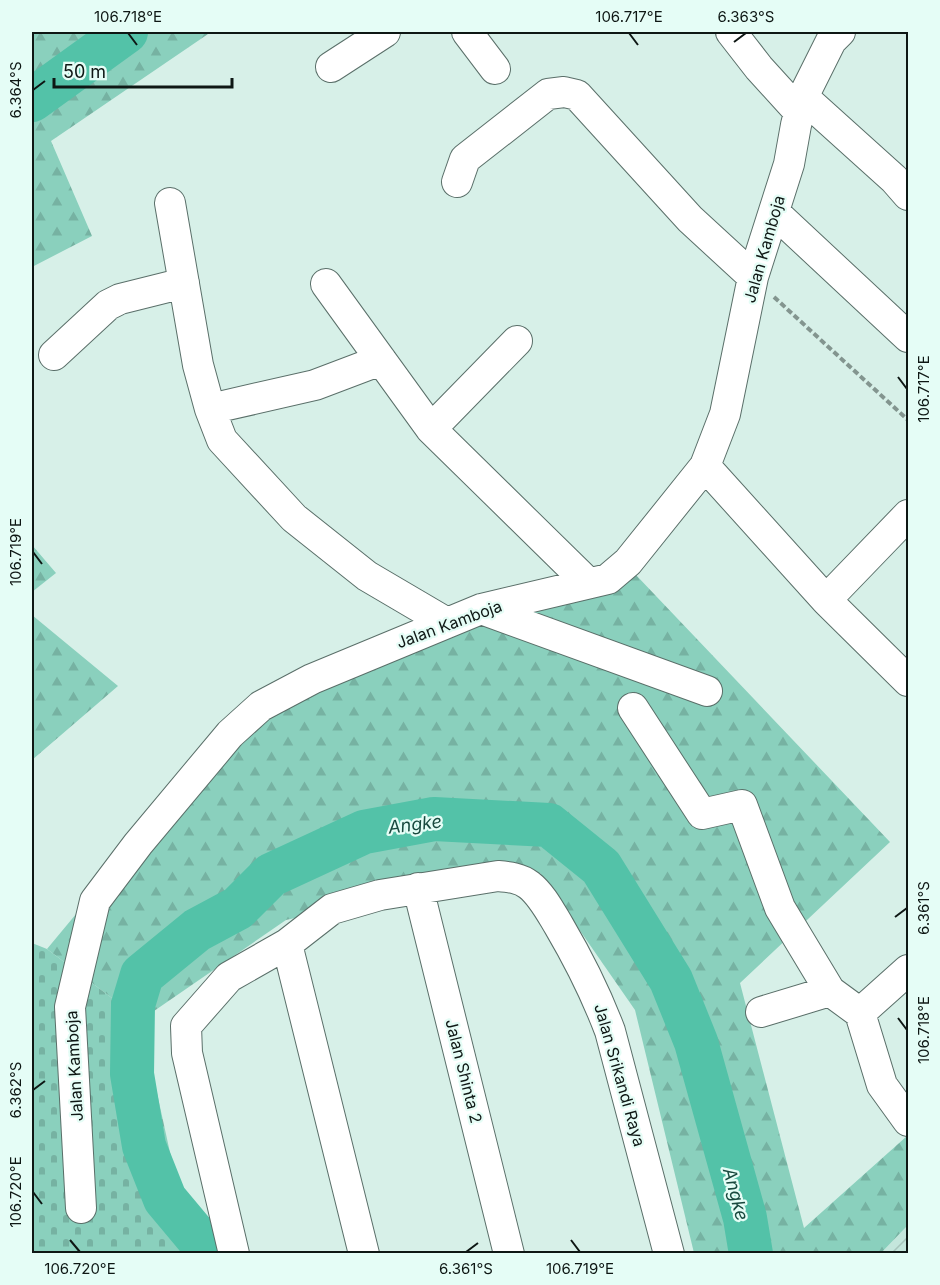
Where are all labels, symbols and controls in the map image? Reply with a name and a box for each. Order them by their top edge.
text: 106.718°E [94,7,162,26]
text: 106.717°E [595,7,663,26]
text: 6.363°S [718,7,774,26]
scale bar [54,51,232,89]
text: 6.364°S [6,61,25,119]
text: 50 m [63,61,106,82]
street label: Jalan Kamboja [739,193,789,305]
text: 106.717°E [914,355,933,423]
text: 106.719°E [6,518,25,586]
street label: Jalan Kamboja [393,596,505,652]
water label: Angke [386,810,443,838]
text: 6.361°S [914,881,933,935]
text: 106.718°E [914,996,933,1064]
street label: Jalan Srikandi Raya [590,1001,650,1149]
street label: Jalan Kamboja [61,1010,87,1122]
street label: Jalan Shinta 2 [441,1017,487,1125]
text: 6.362°S [6,1062,25,1118]
text: 106.720°E [6,1156,25,1228]
water label: Angke [719,1164,753,1223]
text: 106.720°E [44,1259,116,1278]
text: 6.361°S [439,1259,493,1278]
text: 106.719°E [546,1259,614,1278]

